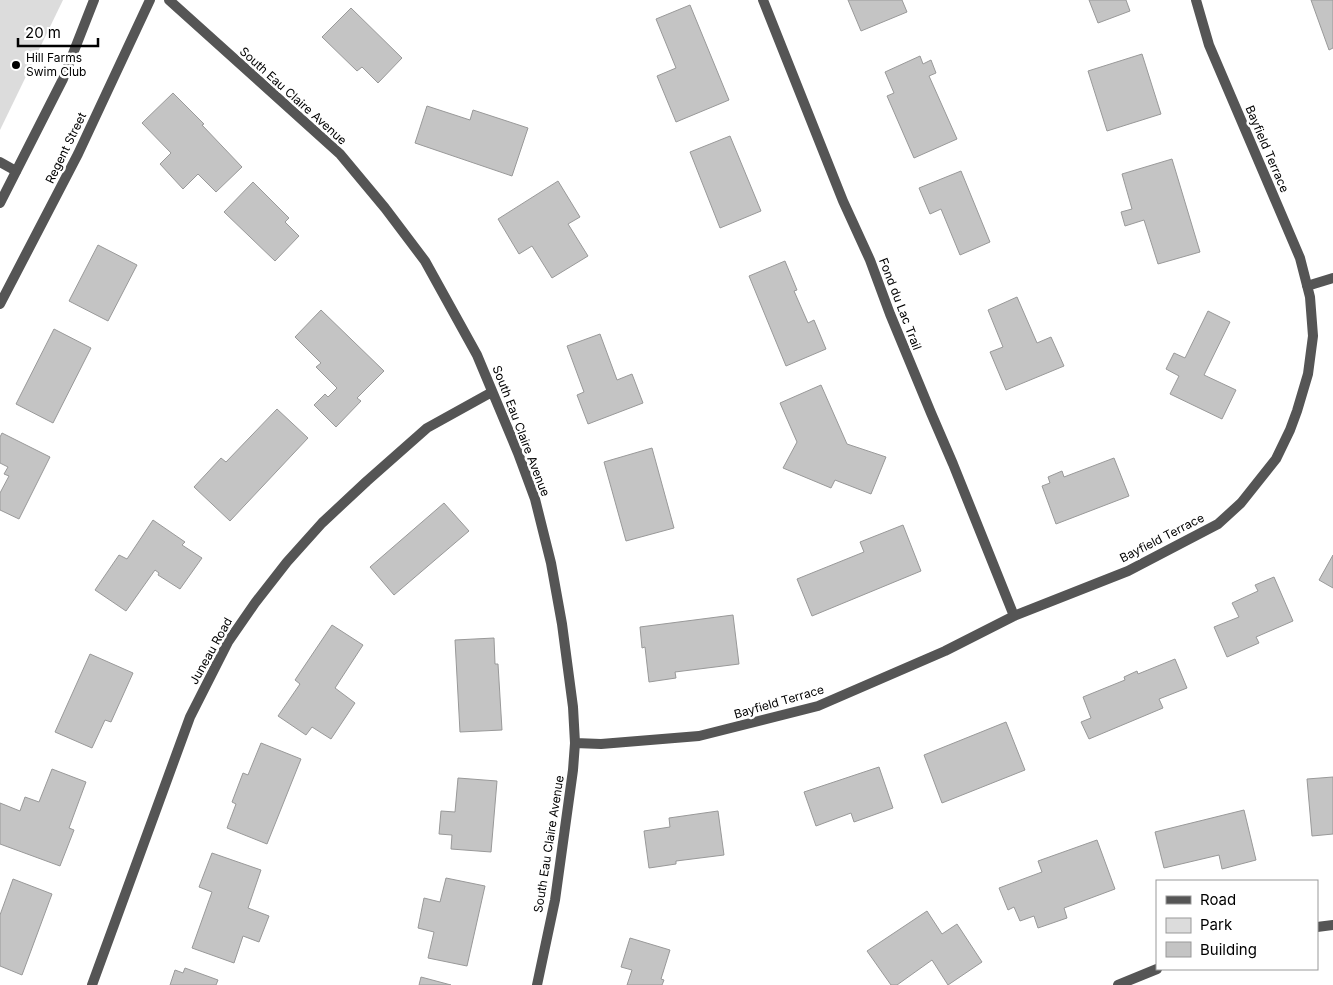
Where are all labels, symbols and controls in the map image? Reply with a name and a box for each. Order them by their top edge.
scale bar [18,15,98,47]
text: 20 m [25,23,61,42]
street label: South Eau Claire Avenue [237,44,350,148]
place label: Hill Farms Swim Club [26,50,86,79]
marker: Hill Farms Swim Club [10,59,22,71]
street label: Bayfield Terrace [1242,103,1293,195]
street label: Regent Street [42,110,89,186]
street label: Fond du Lac Trail [876,256,925,352]
street label: South Eau Claire Avenue [490,363,553,498]
street label: Bayfield Terrace [1117,510,1207,565]
street label: Juneau Road [186,615,235,687]
street label: Bayfield Terrace [732,682,826,722]
street label: South Eau Claire Avenue [530,774,567,914]
legend [1156,880,1318,970]
text: Road [1200,890,1236,909]
text: Park [1200,915,1233,934]
text: Building [1200,940,1257,959]

